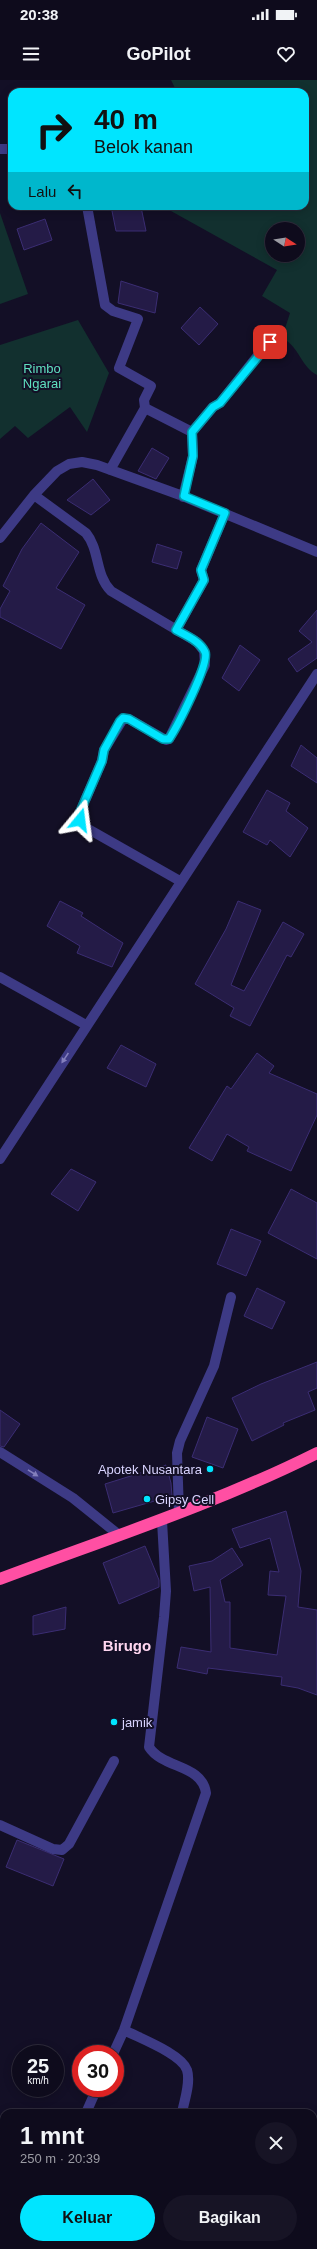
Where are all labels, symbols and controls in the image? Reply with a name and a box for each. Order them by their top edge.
text: 20:38 [20,6,58,23]
icon: menu [20,43,42,65]
icon: heart [275,43,297,65]
text: GoPilot [127,44,191,64]
icon: right [28,104,80,156]
text: 40 m [94,104,158,135]
text: Belok kanan [94,137,193,157]
icon: left [64,180,86,202]
text: Lalu [28,183,56,200]
north arrow [265,222,305,262]
map controls [265,222,305,262]
pin [253,325,287,359]
icon: arrive [259,331,281,353]
park label: Rimbo Ngarai [23,361,61,391]
position arrow [59,799,101,841]
one-way arrow [61,1052,69,1063]
place label: Apotek Nusantara [98,1462,203,1477]
marker: Apotek Nusantara [205,1464,215,1474]
one-way arrow [28,1469,38,1477]
place label: Gipsy Cell [155,1492,214,1507]
marker: Gipsy Cell [142,1494,152,1504]
district label: Birugo [103,1637,151,1654]
place label: jamik [121,1715,153,1730]
marker: jamik [109,1717,119,1727]
speed limit sign: 30 [72,2045,124,2097]
text: 25 [27,2055,49,2077]
text: km/h [27,2075,49,2086]
text: 1 mnt [20,2122,84,2149]
button: close [255,2122,297,2164]
text: 250 m · 20:39 [20,2151,100,2166]
button: Keluar [20,2195,155,2241]
button: Bagikan [163,2195,297,2241]

